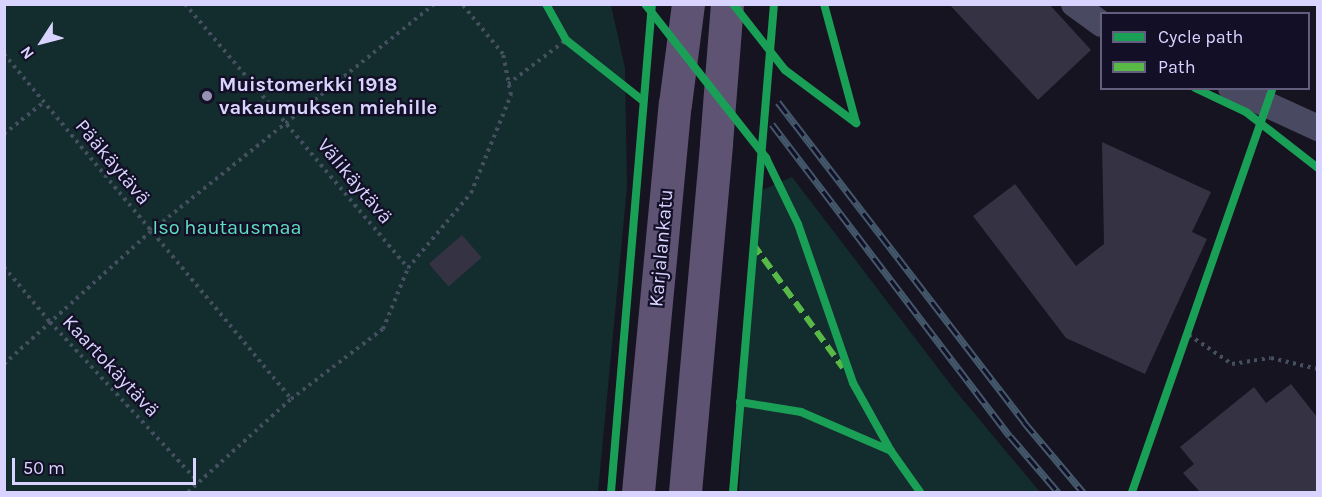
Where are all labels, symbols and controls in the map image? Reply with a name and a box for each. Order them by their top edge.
north arrow [12,12,72,72]
legend [1100,12,1310,90]
text: Cycle path [1158,26,1243,48]
text: N [16,43,38,63]
text: Path [1158,56,1196,78]
place label: Muistomerkki 1918 vakaumuksen miehille [219,72,437,119]
marker: Muistomerkki 1918 vakaumuksen miehille [200,89,214,103]
street label: Pääkäytävä [70,114,156,210]
street label: Välikäytävä [312,133,398,229]
street label: Karjalankatu [644,188,678,308]
park label: Iso hautausmaa [153,215,301,239]
street label: Kaartokäytävä [58,310,164,422]
scale bar [15,446,200,484]
text: 50 m [23,457,65,479]

